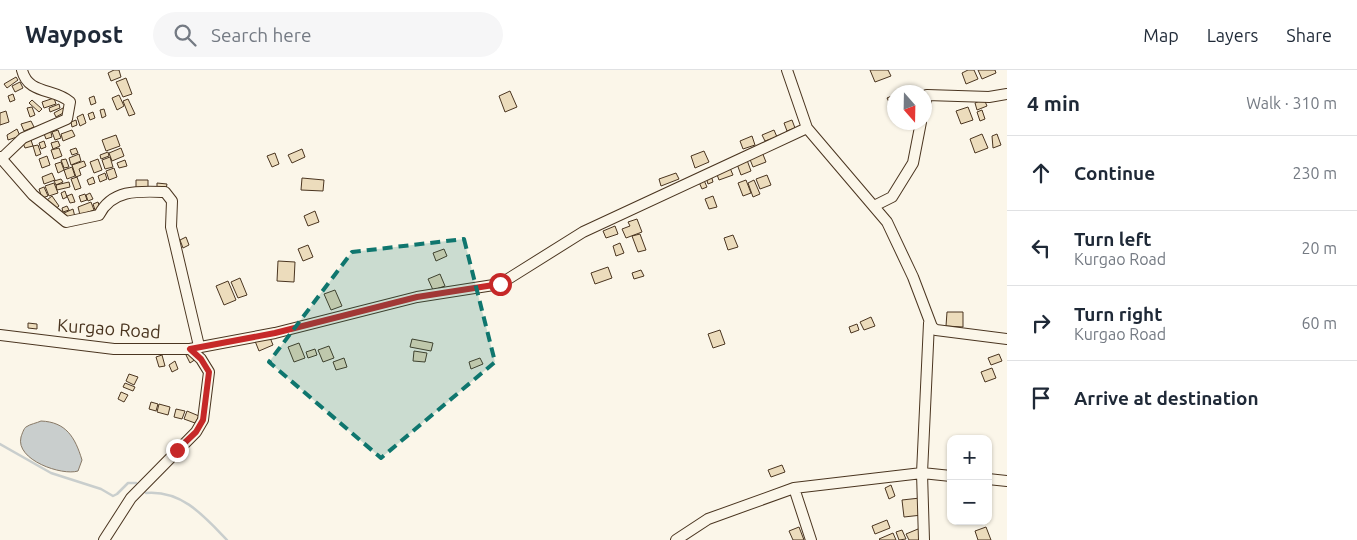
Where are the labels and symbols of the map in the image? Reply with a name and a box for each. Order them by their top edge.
north arrow [887,85,932,130]
route start [489,273,512,296]
street label: Kurgao Road [57,314,162,342]
route end [166,439,189,462]

